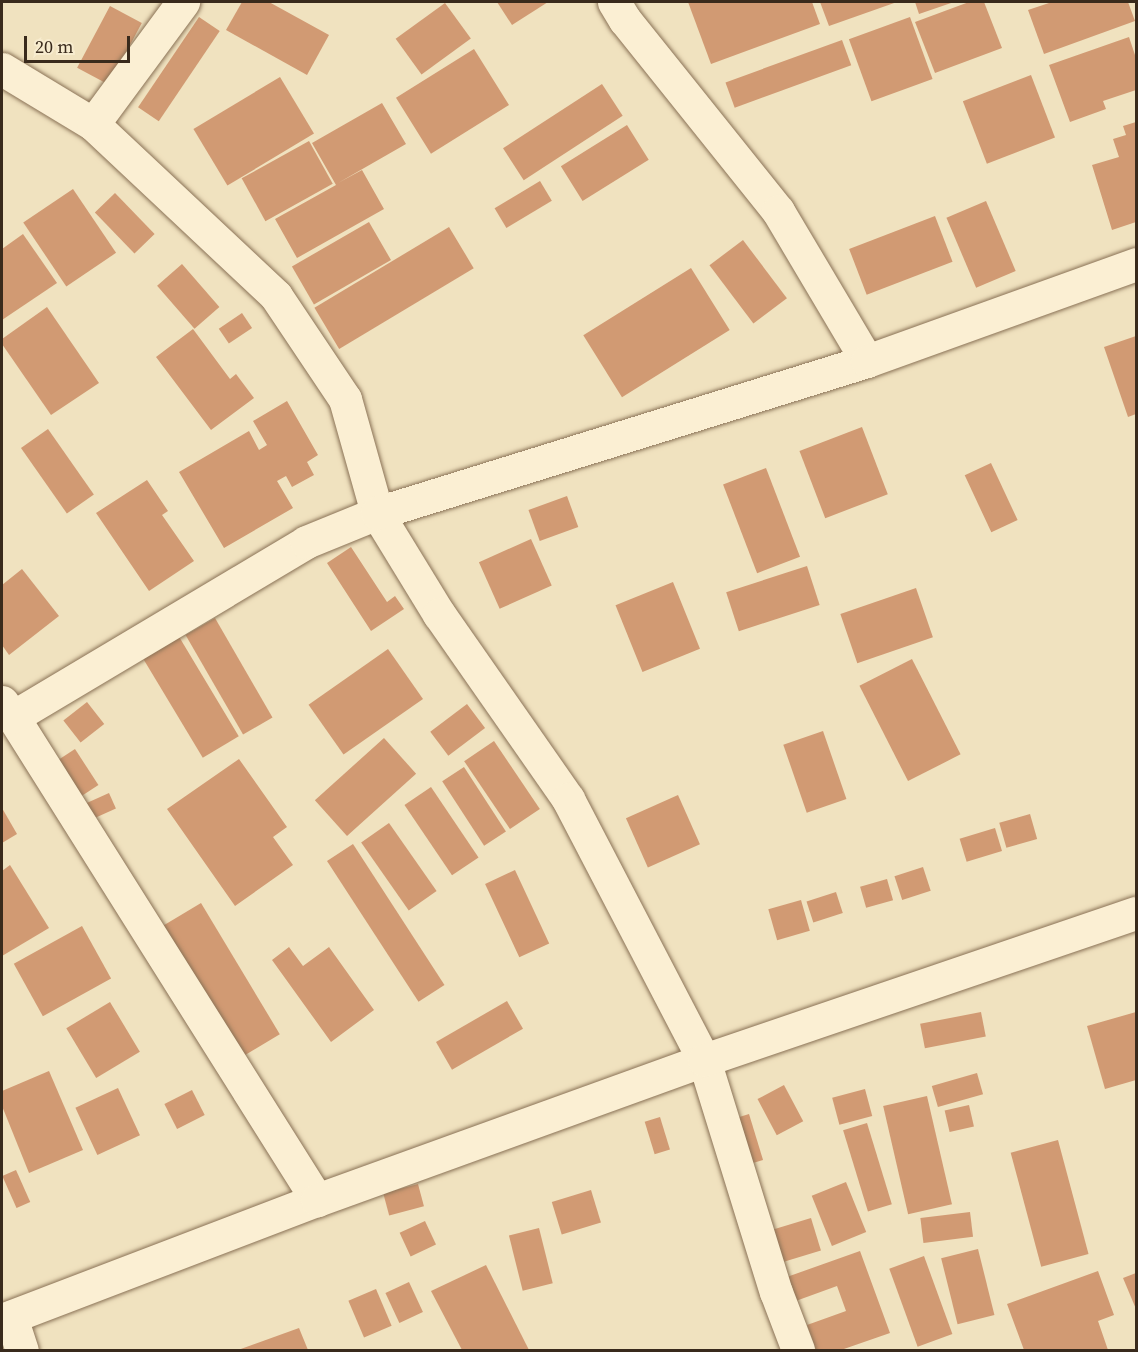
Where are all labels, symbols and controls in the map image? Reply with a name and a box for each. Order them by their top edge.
scale bar [27,24,134,62]
text: 20 m [35,34,73,59]

